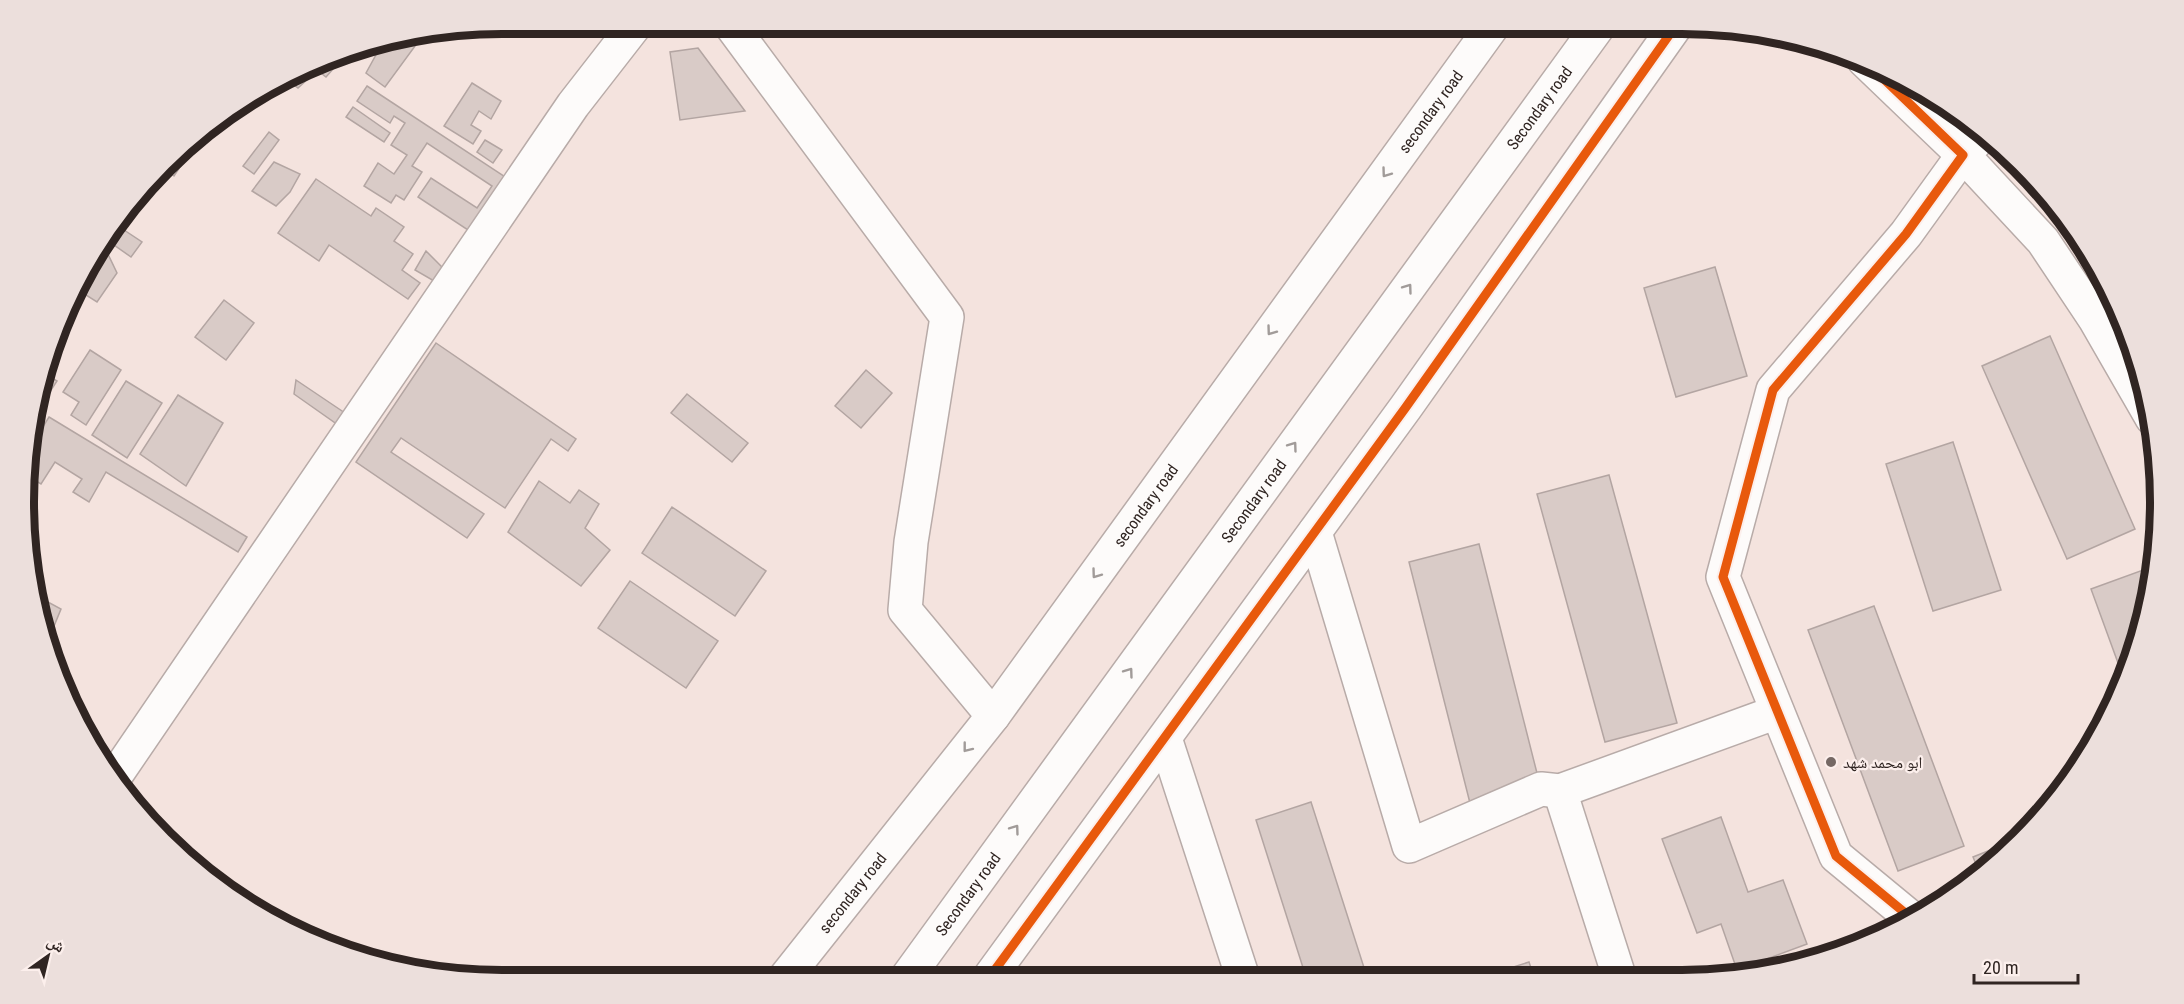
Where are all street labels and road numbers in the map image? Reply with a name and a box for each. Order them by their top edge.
street label: Secondary road [1503,63,1576,153]
street label: secondary road [1395,67,1467,157]
street label: Secondary road [1217,456,1290,547]
street label: secondary road [1110,461,1182,551]
street label: secondary road [815,849,891,937]
street label: Secondary road [932,849,1005,940]

